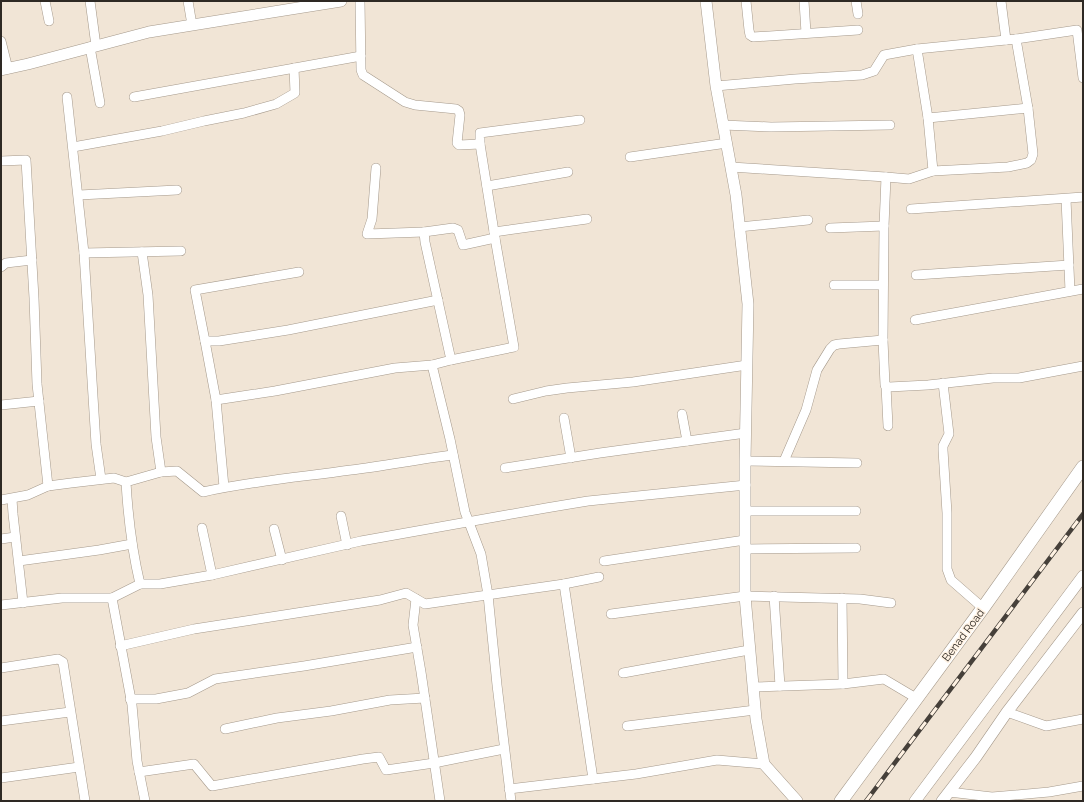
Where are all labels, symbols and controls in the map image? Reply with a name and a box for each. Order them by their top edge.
street label: Benad Road [939,606,987,664]

